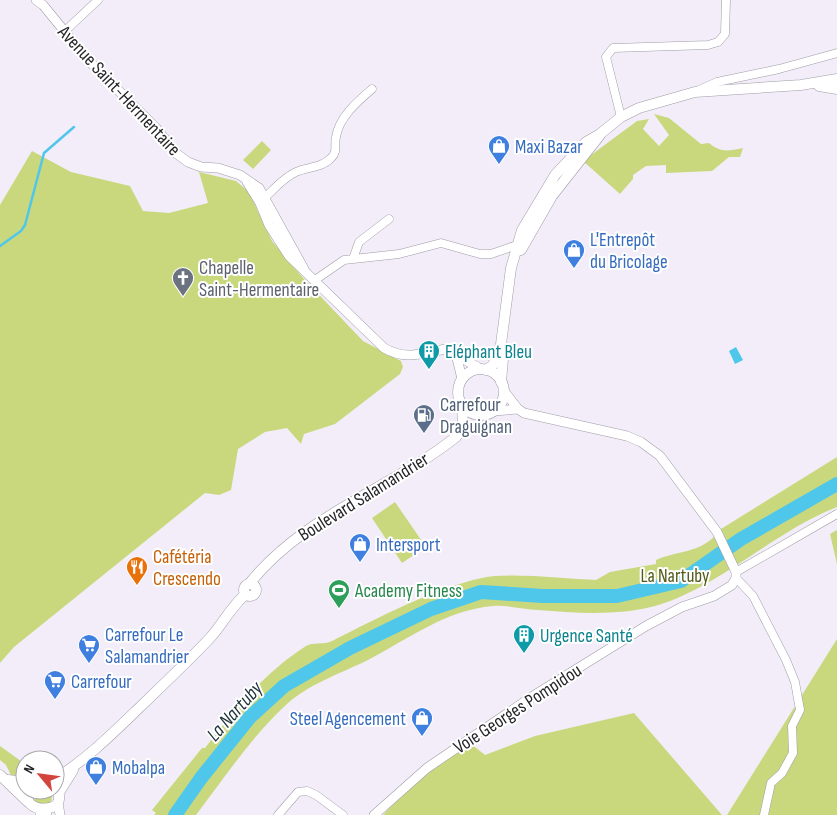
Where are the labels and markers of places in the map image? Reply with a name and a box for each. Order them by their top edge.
shop icon: Maxi Bazar [487,134,511,165]
place label: Maxi Bazar [515,136,583,159]
place label: L'Entrepôt du Bricolage [590,229,668,274]
shop icon: L'Entrepôt du Bricolage [562,238,586,269]
place label: Chapelle Saint-Hermentaire [199,257,319,302]
church icon: Chapelle Saint-Hermentaire [171,266,195,297]
building icon: Eléphant Bleu [417,339,441,370]
place label: Eléphant Bleu [445,341,532,364]
place label: Carrefour Draguignan [440,394,512,439]
fuel station icon: Carrefour Draguignan [412,403,436,434]
shop icon: Intersport [348,532,372,563]
place label: Intersport [376,534,441,557]
place label: Cafétéria Crescendo [153,546,221,591]
restaurant icon: Cafétéria Crescendo [125,555,149,586]
sports icon: Academy Fitness [327,578,351,609]
place label: Academy Fitness [354,580,462,603]
building icon: Urgence Santé [512,623,536,654]
place label: Carrefour Le Salamandrier [105,624,189,669]
place label: Urgence Santé [540,625,633,648]
supermarket icon: Carrefour Le Salamandrier [77,633,101,664]
supermarket icon: Carrefour [43,669,67,700]
place label: Carrefour [71,671,132,694]
shop icon: Steel Agencement [410,706,434,737]
place label: Steel Agencement [290,708,406,731]
shop icon: Mobalpa [84,755,108,786]
place label: Mobalpa [112,757,165,780]

